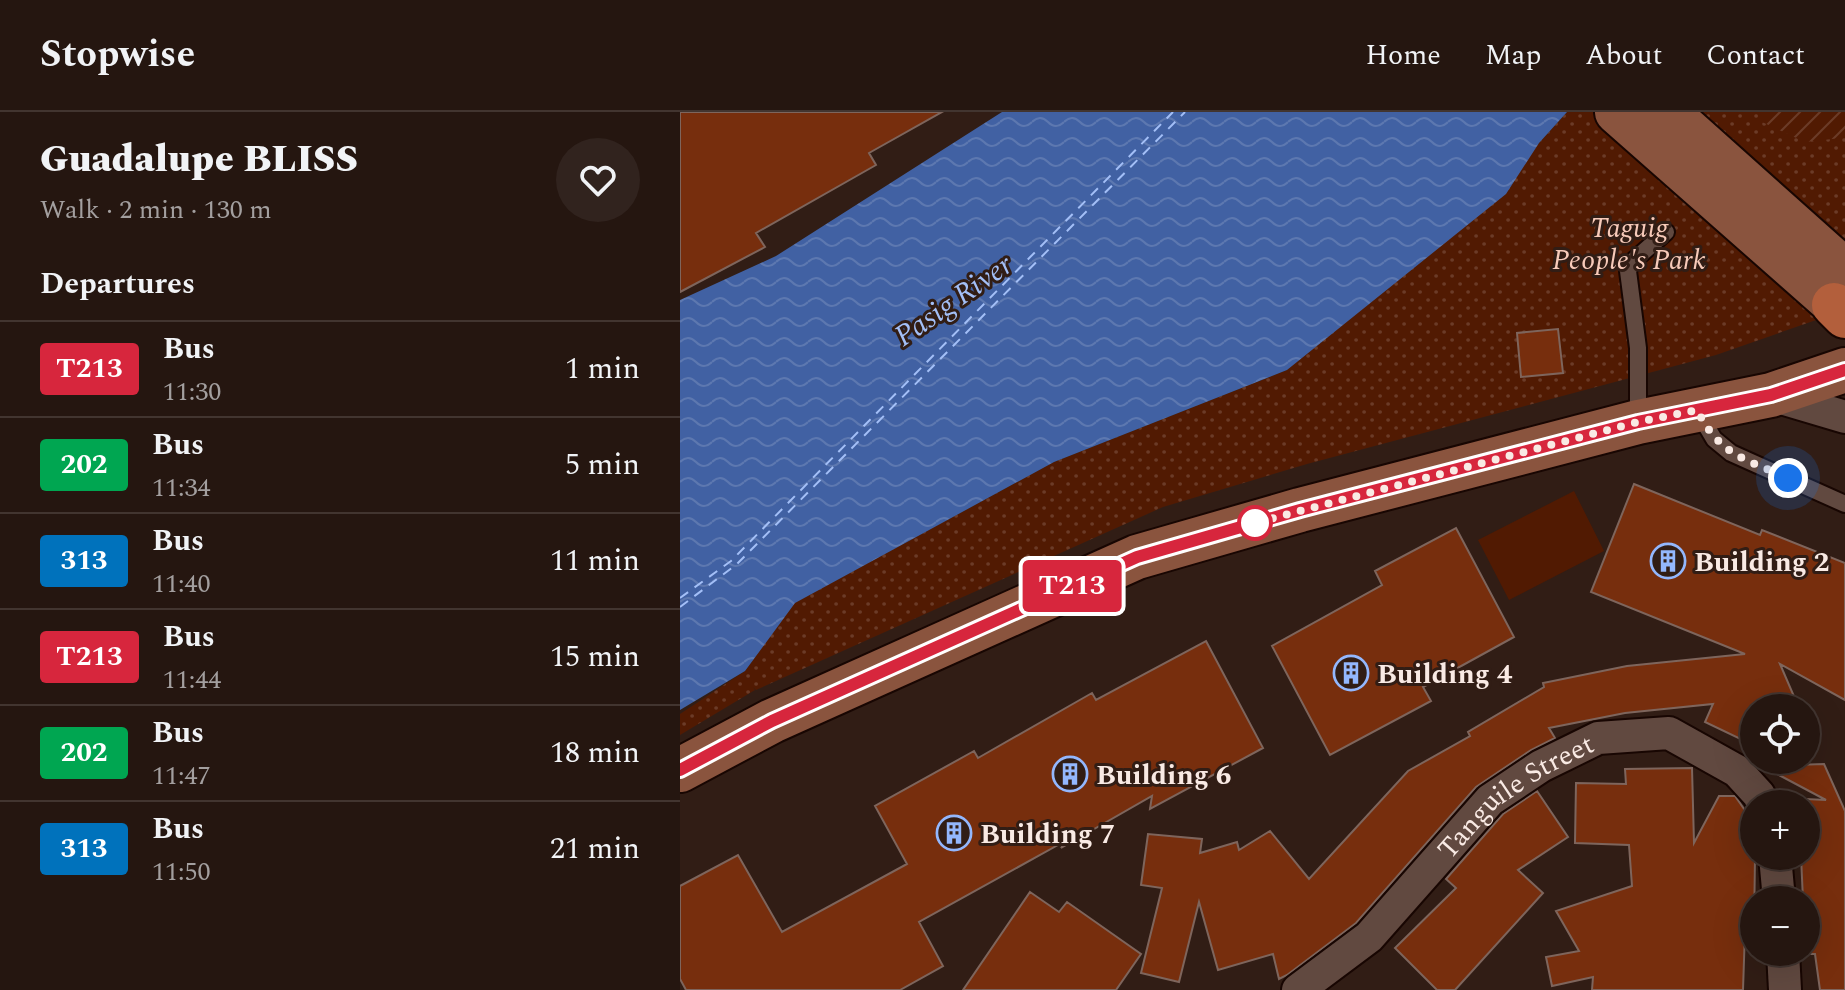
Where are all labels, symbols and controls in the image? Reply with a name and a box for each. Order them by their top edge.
text: Stopwise [40,26,195,84]
text: Home [1365,34,1441,77]
text: Map [1485,34,1541,77]
text: About [1585,34,1662,77]
text: Contact [1706,34,1805,77]
text: Guadalupe BLISS [40,131,358,189]
button: heart [556,138,640,222]
text: Walk · 2 min · 130 m [40,190,272,230]
park label: Taguig People's Park [1552,207,1706,282]
water label: Pasig River [885,243,1023,359]
text: Departures [40,261,195,307]
text: Bus [163,326,215,372]
text: 1 min [565,346,640,392]
text: T213 [56,347,123,390]
text: 11:30 [163,372,221,412]
text: Bus [152,422,204,468]
text: 5 min [565,442,640,488]
text: 202 [60,443,108,486]
your location [1768,458,1808,498]
text: 11:34 [152,468,211,508]
unlabelled marker [1238,506,1272,540]
text: Bus [152,518,204,564]
text: 11 min [550,538,640,584]
text: 313 [60,539,108,582]
place label: Building 2 [1694,541,1830,584]
building icon: Building 2 [1649,542,1687,580]
line badge: T213 [1016,560,1128,612]
text: 11:40 [152,564,211,604]
text: T213 [1039,564,1105,607]
text: Bus [163,614,215,660]
text: 15 min [550,634,640,680]
text: T213 [56,635,123,678]
place label: Building 4 [1377,653,1513,696]
building icon: Building 4 [1332,654,1370,692]
text: 11:44 [163,660,221,700]
map controls [1740,694,1820,966]
button: locate [1740,694,1820,774]
text: Bus [152,710,204,756]
street label: Tanguile Street [1427,723,1602,869]
text: 18 min [550,730,640,776]
text: 202 [60,731,108,774]
place label: Building 6 [1096,754,1232,797]
building icon: Building 6 [1051,755,1089,793]
text: 11:47 [152,756,211,796]
button: + [1740,790,1820,870]
text: Bus [152,806,204,852]
place label: Building 7 [980,813,1116,856]
building icon: Building 7 [935,814,973,852]
text: 21 min [550,826,640,872]
text: 313 [60,827,108,870]
text: 11:50 [152,852,211,892]
button: − [1740,886,1820,966]

